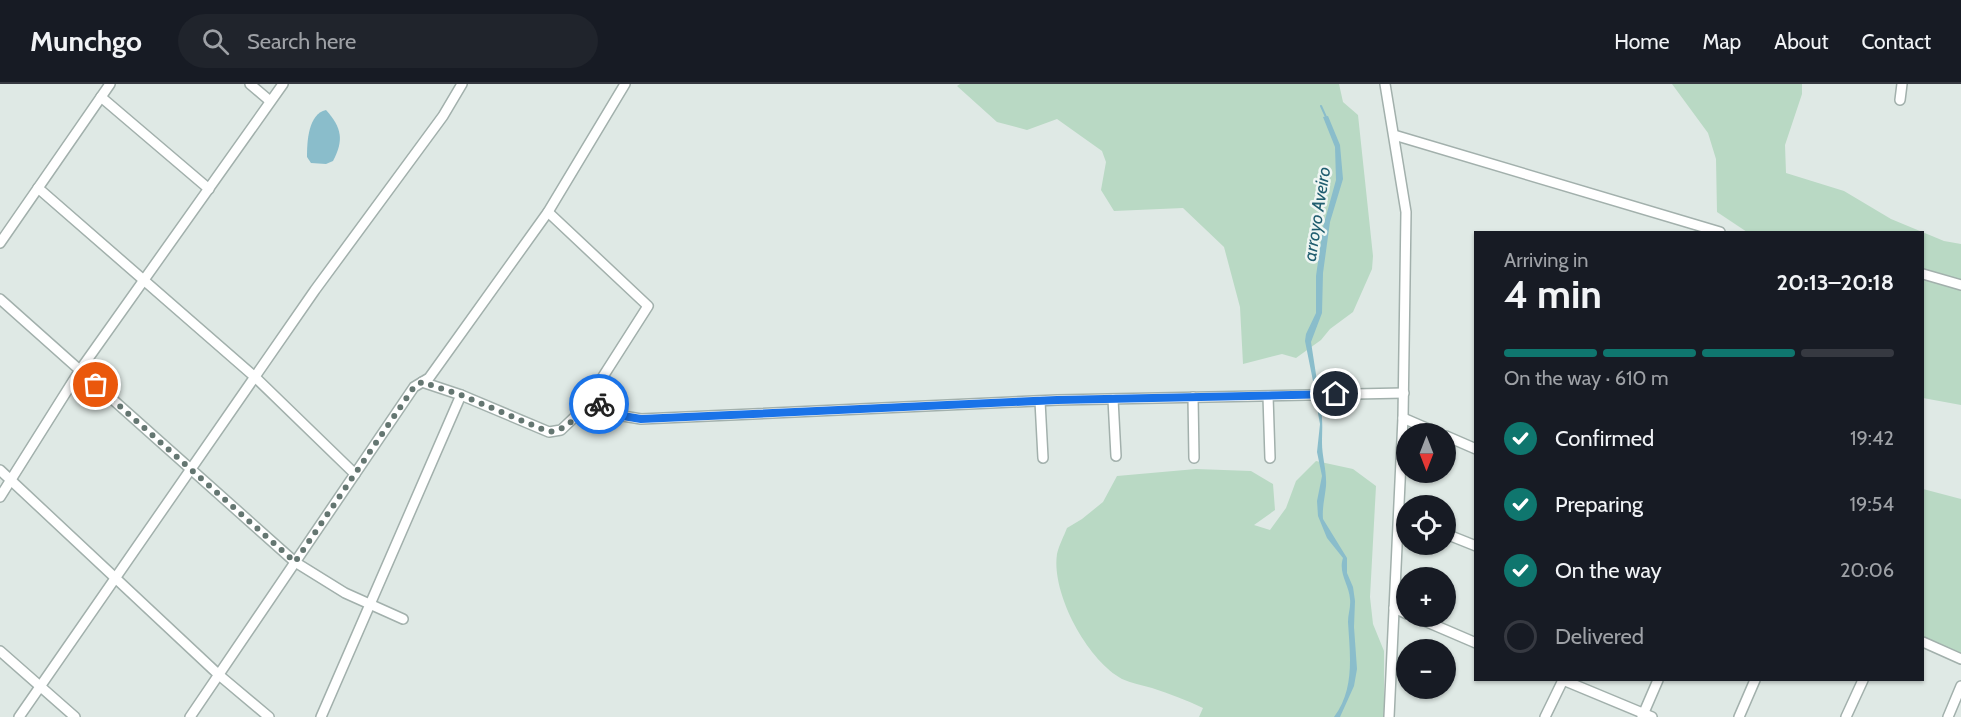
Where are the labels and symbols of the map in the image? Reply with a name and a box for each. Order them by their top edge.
water label: arroyo Aveiro [1299,165,1335,263]
pin [70,359,121,410]
pin [1310,368,1361,419]
courier [569,374,629,434]
north arrow [1396,423,1456,483]

